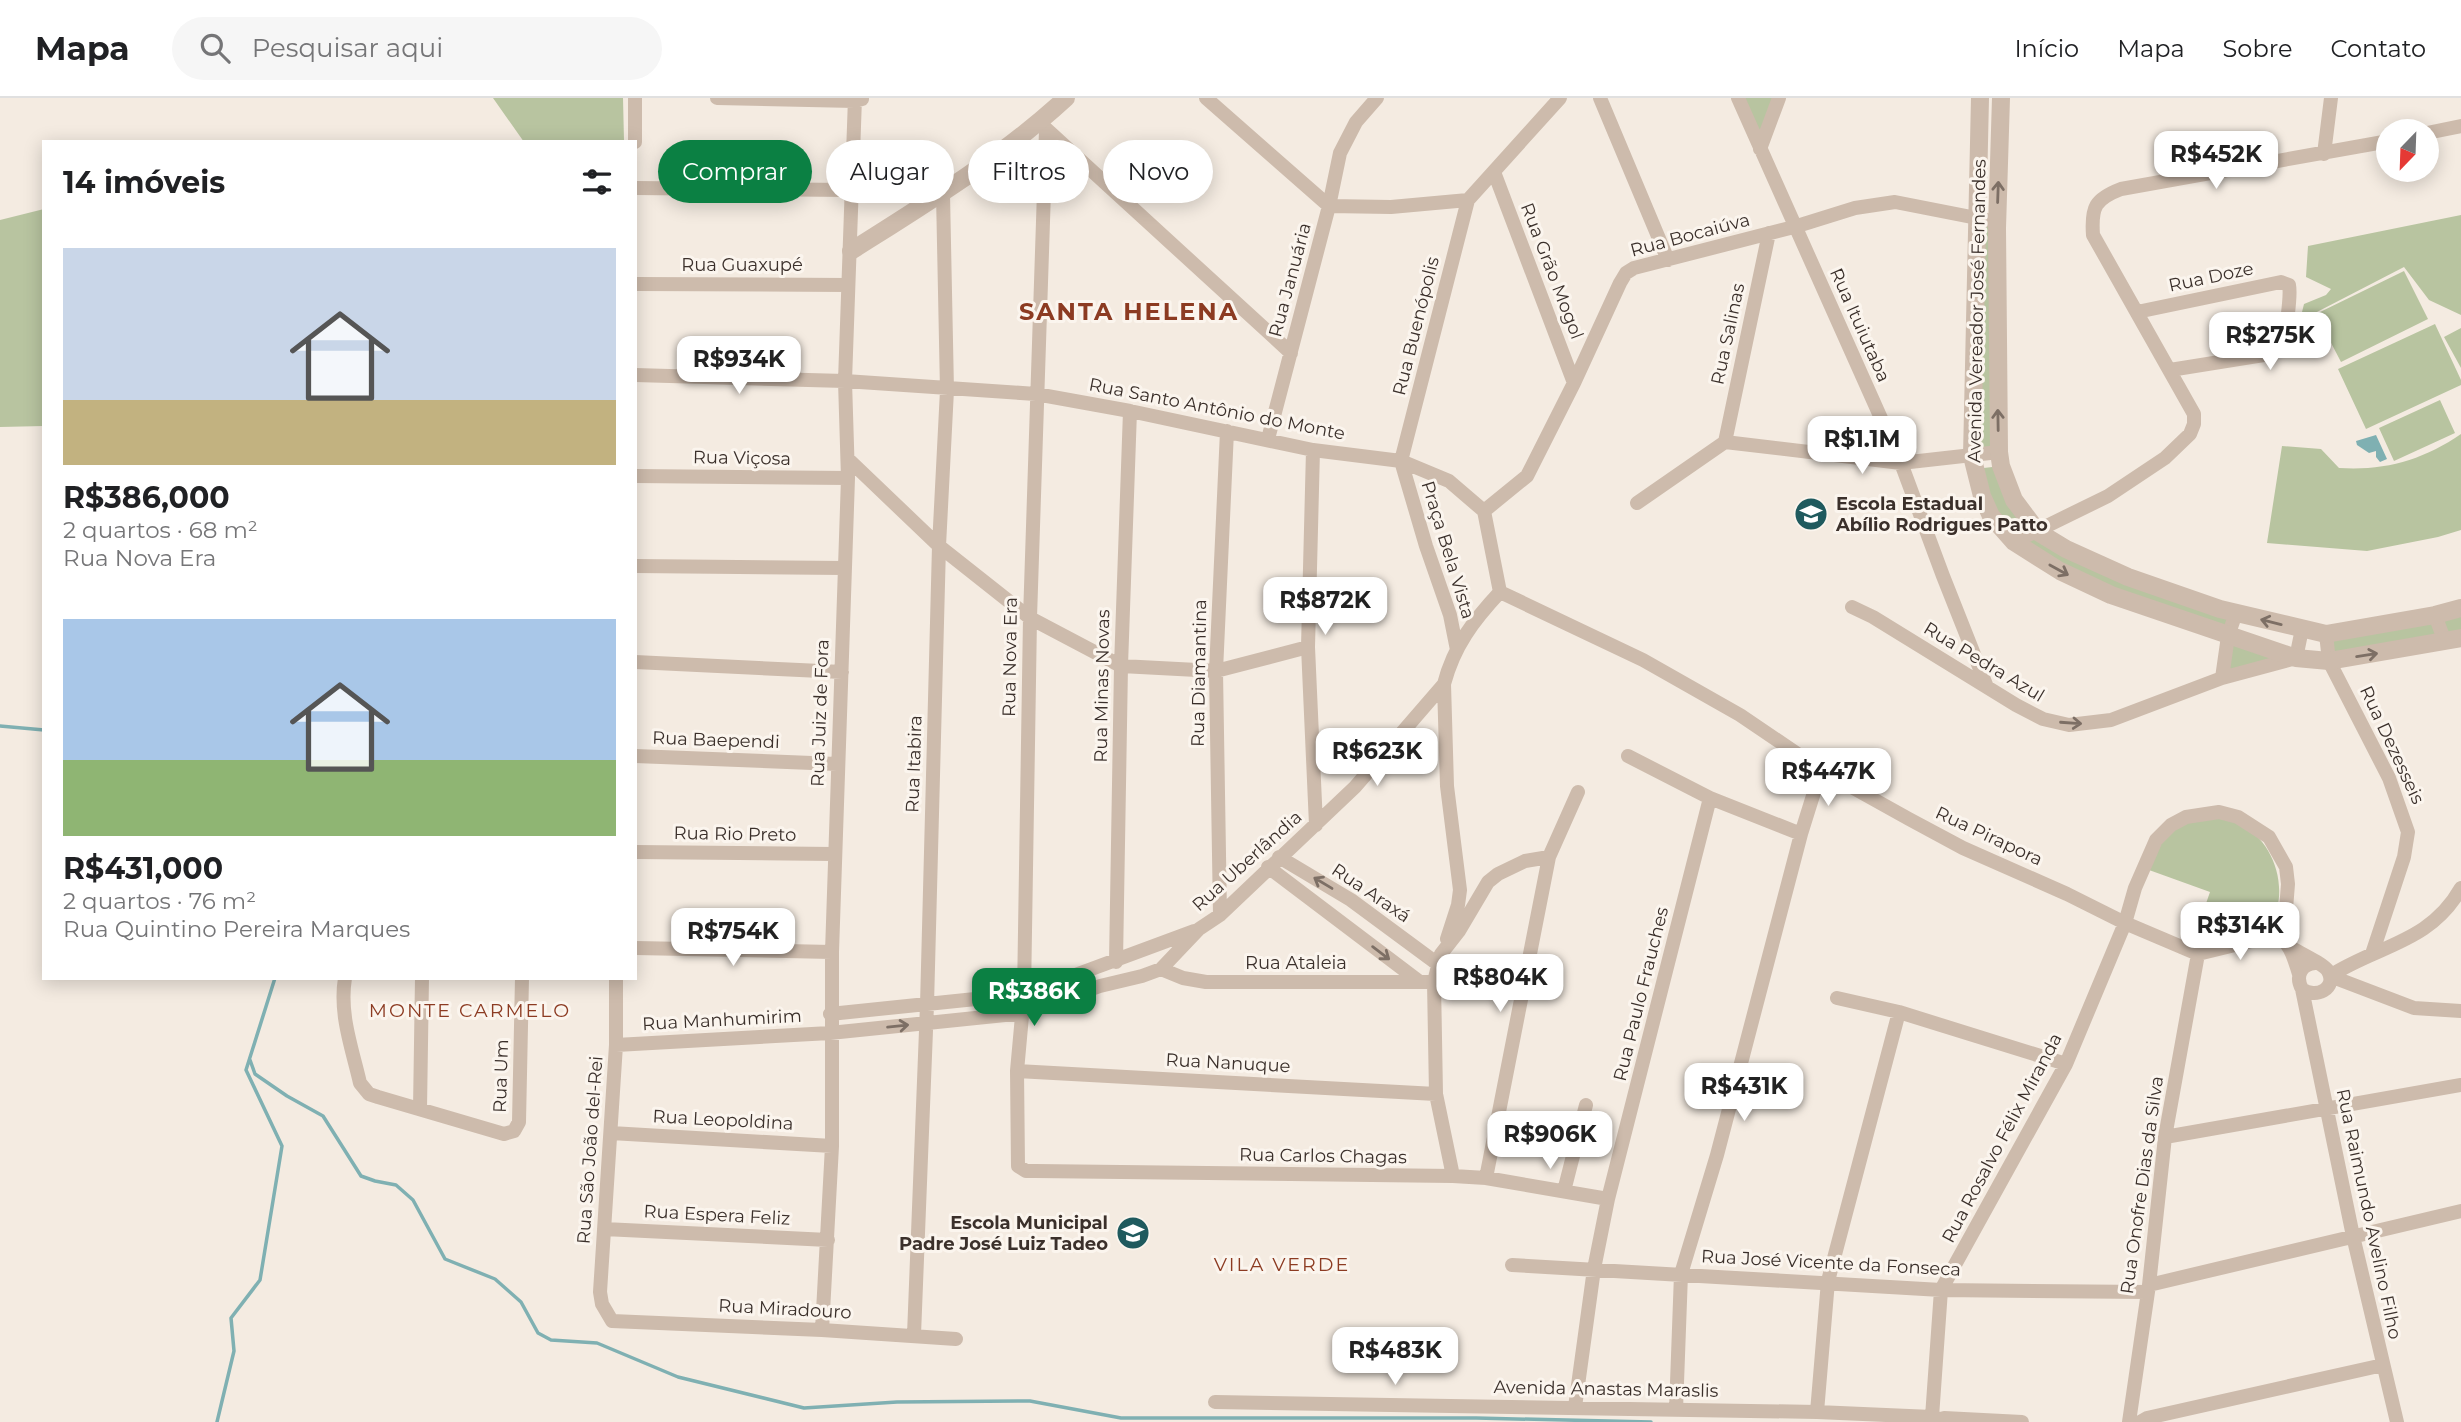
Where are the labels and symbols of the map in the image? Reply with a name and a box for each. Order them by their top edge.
north arrow [2376,119,2440,182]
pin: R$452K [2159,132,2273,191]
street label: Avenida Vereador José Fernandes [1963,159,1991,463]
one-way arrow [1991,181,2004,204]
street label: Rua Grão Mogol [1516,200,1588,342]
street label: Rua Bocaiúva [1628,208,1752,262]
street label: Rua Januária [1264,220,1316,340]
street label: Rua Guaxupé [681,254,803,276]
street label: Rua Buenópolis [1388,254,1444,398]
street label: Rua Doze [2166,257,2256,297]
street label: Rua Ituiutaba [1825,265,1895,385]
street label: Rua Salinas [1706,281,1750,387]
district label: SANTA HELENA [1019,297,1239,326]
pin: R$275K [2213,313,2327,372]
pin: R$934K [682,336,796,396]
street label: Rua Santo Antônio do Monte [1087,373,1347,445]
one-way arrow [1991,408,2005,431]
pin: R$1.1M [1805,416,1919,476]
street label: Rua Viçosa [693,446,791,470]
street label: Praça Bela Vista [1417,478,1479,622]
place label: Escola Estadual Abílio Rodrigues Patto [1835,493,2048,536]
school or university icon: Escola Estadual Abílio Rodrigues Patto [1792,495,1830,533]
one-way arrow [2048,564,2069,577]
pin: R$872K [1268,578,1382,637]
street label: Rua Nova Era [998,597,1022,717]
street label: Rua Diamantina [1187,599,1211,747]
street label: Rua Minas Novas [1090,609,1114,763]
one-way arrow [2261,615,2283,628]
street label: Rua Pedra Azul [1920,617,2048,707]
street label: Rua Juiz de Fora [806,639,834,787]
one-way arrow [2356,648,2378,661]
street label: Rua Dezesseis [2355,682,2429,808]
street label: Rua Itabira [901,715,927,813]
one-way arrow [2059,717,2082,730]
street label: Rua Baependi [652,727,780,753]
pin: R$623K [1320,728,1434,788]
pin: R$447K [1771,748,1885,808]
street label: Rua Pirapora [1932,802,2046,870]
street label: Rua Uberlândia [1188,806,1306,916]
street label: Rua Rio Preto [673,822,797,846]
street label: Rua Araxá [1327,859,1415,927]
one-way arrow [1314,876,1334,890]
pin: R$314K [2183,902,2297,962]
street label: Rua Paulo Frauches [1609,904,1673,1083]
pin: R$754K [676,908,790,968]
one-way arrow [1372,945,1390,960]
street label: Rua Ataleia [1245,952,1347,974]
pin: R$804K [1443,954,1557,1014]
pin: R$386K [977,968,1091,1028]
district label: MONTE CARMELO [369,999,571,1022]
street label: Rua Manhumirim [642,1005,802,1035]
one-way arrow [887,1019,909,1032]
street label: Rua Rosalvo Félix Miranda [1937,1029,2067,1247]
street label: Rua Um [489,1039,513,1113]
street label: Rua Nanuque [1165,1049,1291,1077]
street label: Rua São João del-Rei [572,1055,608,1245]
pin: R$431K [1687,1063,1801,1123]
street label: Rua Onofre Dias da Silva [2116,1075,2168,1295]
street label: Rua Raimundo Avelino Filho [2332,1087,2406,1341]
street label: Rua Leopoldina [652,1105,794,1135]
pin: R$906K [1493,1112,1607,1171]
street label: Rua Carlos Chagas [1239,1144,1407,1168]
street label: Rua Espera Feliz [643,1200,791,1230]
place label: Escola Municipal Padre José Luiz Tadeo [899,1212,1108,1255]
school or university icon: Escola Municipal Padre José Luiz Tadeo [1114,1214,1152,1252]
street label: Rua José Vicente da Fonseca [1700,1245,1962,1281]
district label: VILA VERDE [1214,1253,1350,1276]
street label: Rua Miradouro [718,1295,852,1323]
pin: R$483K [1338,1328,1452,1387]
street label: Avenida Anastas Maraslis [1493,1376,1719,1402]

